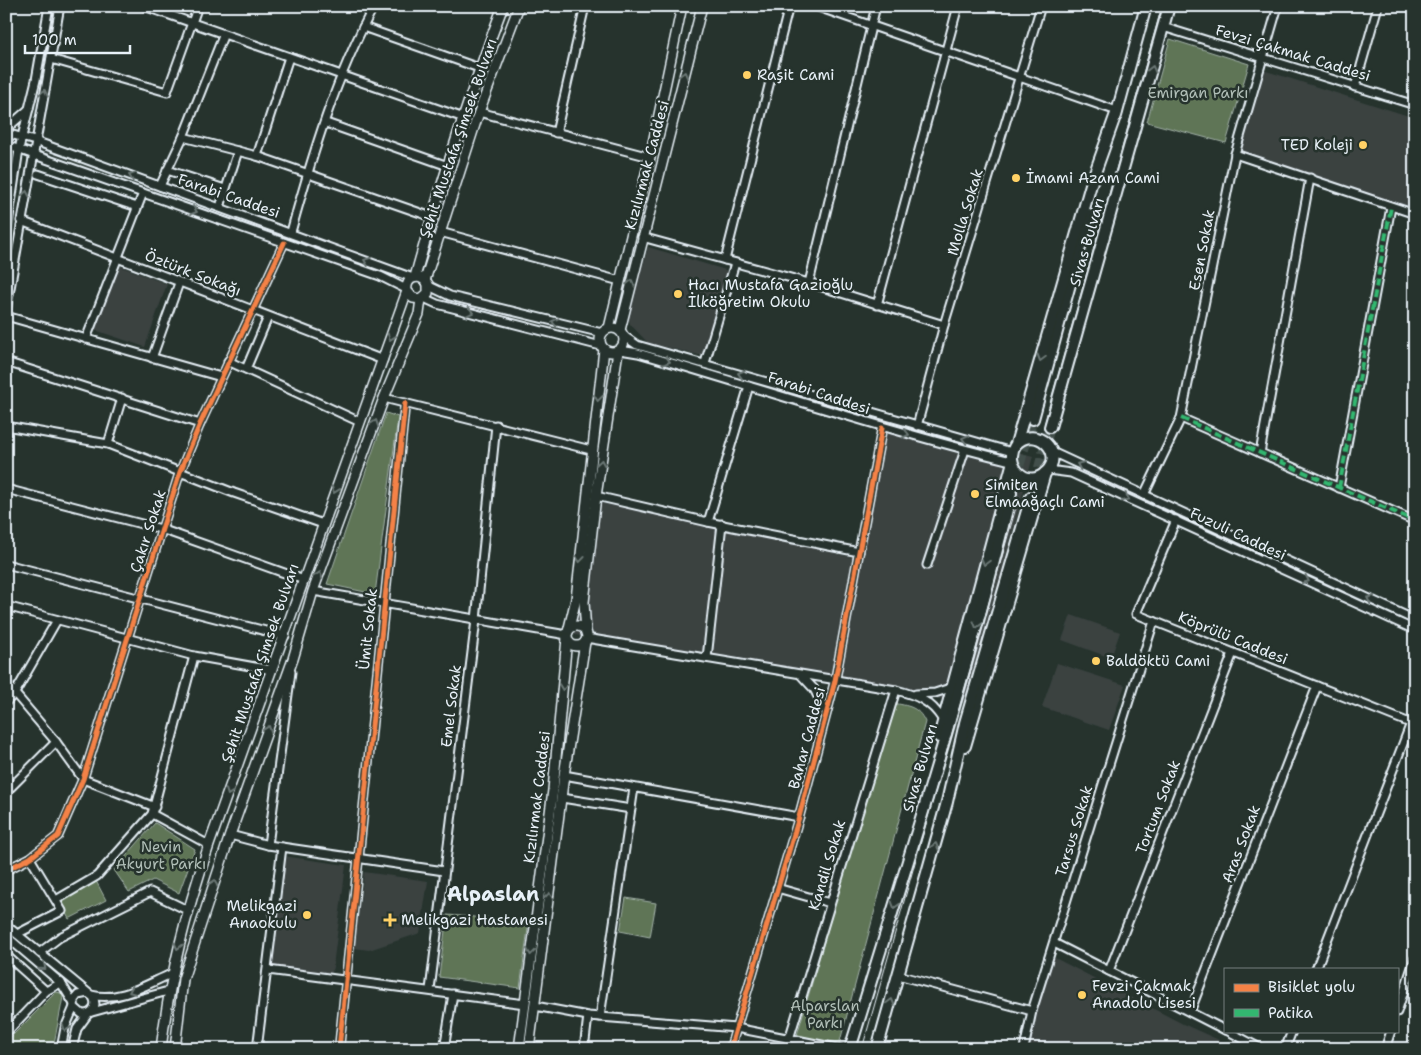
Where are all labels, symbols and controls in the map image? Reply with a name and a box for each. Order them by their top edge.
street label: Fevzi Çakmak Caddesi [1213,20,1373,86]
scale bar [25,22,130,54]
text: 100 m [32,30,77,50]
street label: Şehit Mustafa Şimsek Bulvarı [414,36,502,240]
place label: Raşit Cami [757,65,835,85]
one-way arrow [1146,65,1157,74]
marker: Raşit Cami [741,69,753,81]
one-way arrow [679,71,689,79]
park label: Emirgan Parkı [1147,83,1249,103]
one-way arrow [38,89,49,97]
street label: Kızılırmak Caddesi [620,98,674,232]
place label: TED Koleji [1281,135,1353,155]
marker: TED Koleji [1357,139,1369,151]
street label: Molla Sokak [942,166,988,258]
place label: İmami Azam Cami [1026,168,1160,188]
street label: Farabi Caddesi [175,169,283,223]
one-way arrow [128,172,137,182]
marker: İmami Azam Cami [1010,172,1022,184]
one-way arrow [20,189,30,198]
street label: Sivas Bulvarı [1065,195,1109,289]
one-way arrow [189,205,198,215]
street label: Esen Sokak [1184,208,1220,292]
street label: Öztürk Sokağı [142,245,244,301]
one-way arrow [363,257,372,267]
place label: Hacı Mustafa Gazioğlu İlköğretim Okulu [688,275,853,312]
one-way arrow [625,278,636,287]
marker: Hacı Mustafa Gazioğlu İlköğretim Okulu [672,288,684,300]
one-way arrow [466,306,474,317]
one-way arrow [550,317,559,328]
one-way arrow [387,333,397,341]
one-way arrow [1036,353,1046,361]
one-way arrow [662,356,671,366]
street label: Farabi Caddesi [765,367,873,419]
one-way arrow [738,369,746,379]
one-way arrow [593,394,604,402]
one-way arrow [369,419,379,427]
one-way arrow [902,428,911,439]
one-way arrow [960,434,969,445]
one-way arrow [595,459,606,467]
one-way arrow [1076,461,1085,471]
place label: Simiten Elmaağaçlı Cami [985,475,1105,512]
one-way arrow [331,485,341,494]
street label: Çakır Sokak [125,487,171,575]
marker: Simiten Elmaağaçlı Cami [969,488,981,500]
one-way arrow [1121,491,1130,502]
street label: Fuzuli Caddesi [1187,503,1289,565]
one-way arrow [575,555,586,563]
one-way arrow [980,558,991,567]
street label: Şehit Mustafa Şimsek Bulvarı [216,561,304,765]
one-way arrow [313,572,323,580]
one-way arrow [1301,574,1310,584]
street label: Ümit Sokak [354,587,382,671]
one-way arrow [1367,596,1376,606]
street label: Köprülü Caddesi [1175,607,1291,669]
one-way arrow [973,620,983,628]
place label: Baldöktü Cami [1106,651,1210,671]
marker: Baldöktü Cami [1090,655,1102,667]
street label: Emel Sokak [436,664,466,748]
one-way arrow [558,683,569,691]
street label: Bahar Caddesi [784,685,830,791]
street label: Sivas Bulvarı [898,721,942,815]
one-way arrow [262,726,272,734]
street label: Kızılırmak Caddesi [519,730,555,864]
street label: Tortum Sokak [1131,757,1185,857]
street label: Tarsus Sokak [1051,783,1097,879]
one-way arrow [224,787,234,796]
street label: Aras Sokak [1217,802,1265,886]
street label: Kandil Sokak [804,817,850,913]
park label: Nevin Akyurt Parkı [116,837,206,874]
one-way arrow [929,842,939,850]
one-way arrow [209,879,219,888]
district label: Alpaslan [447,881,539,907]
one-way arrow [543,892,554,900]
place label: Melikgazi Anaokulu [227,896,297,933]
one-way arrow [890,900,900,909]
marker: Melikgazi Anaokulu [301,909,313,921]
place label: Melikgazi Hastanesi [401,910,548,930]
marker: Melikgazi Hastanesi [383,913,397,927]
one-way arrow [173,942,184,951]
one-way arrow [527,948,537,956]
one-way arrow [38,962,47,971]
legend [1224,968,1398,1032]
place label: Fevzi Çakmak Anadolu Lisesi [1092,976,1196,1013]
text: Bisiklet yolu [1268,977,1355,997]
one-way arrow [128,984,137,995]
marker: Fevzi Çakmak Anadolu Lisesi [1076,989,1088,1001]
park label: Alparslan Parkı [790,996,860,1033]
one-way arrow [885,998,895,1007]
text: Patika [1268,1003,1314,1023]
one-way arrow [62,1023,72,1031]

